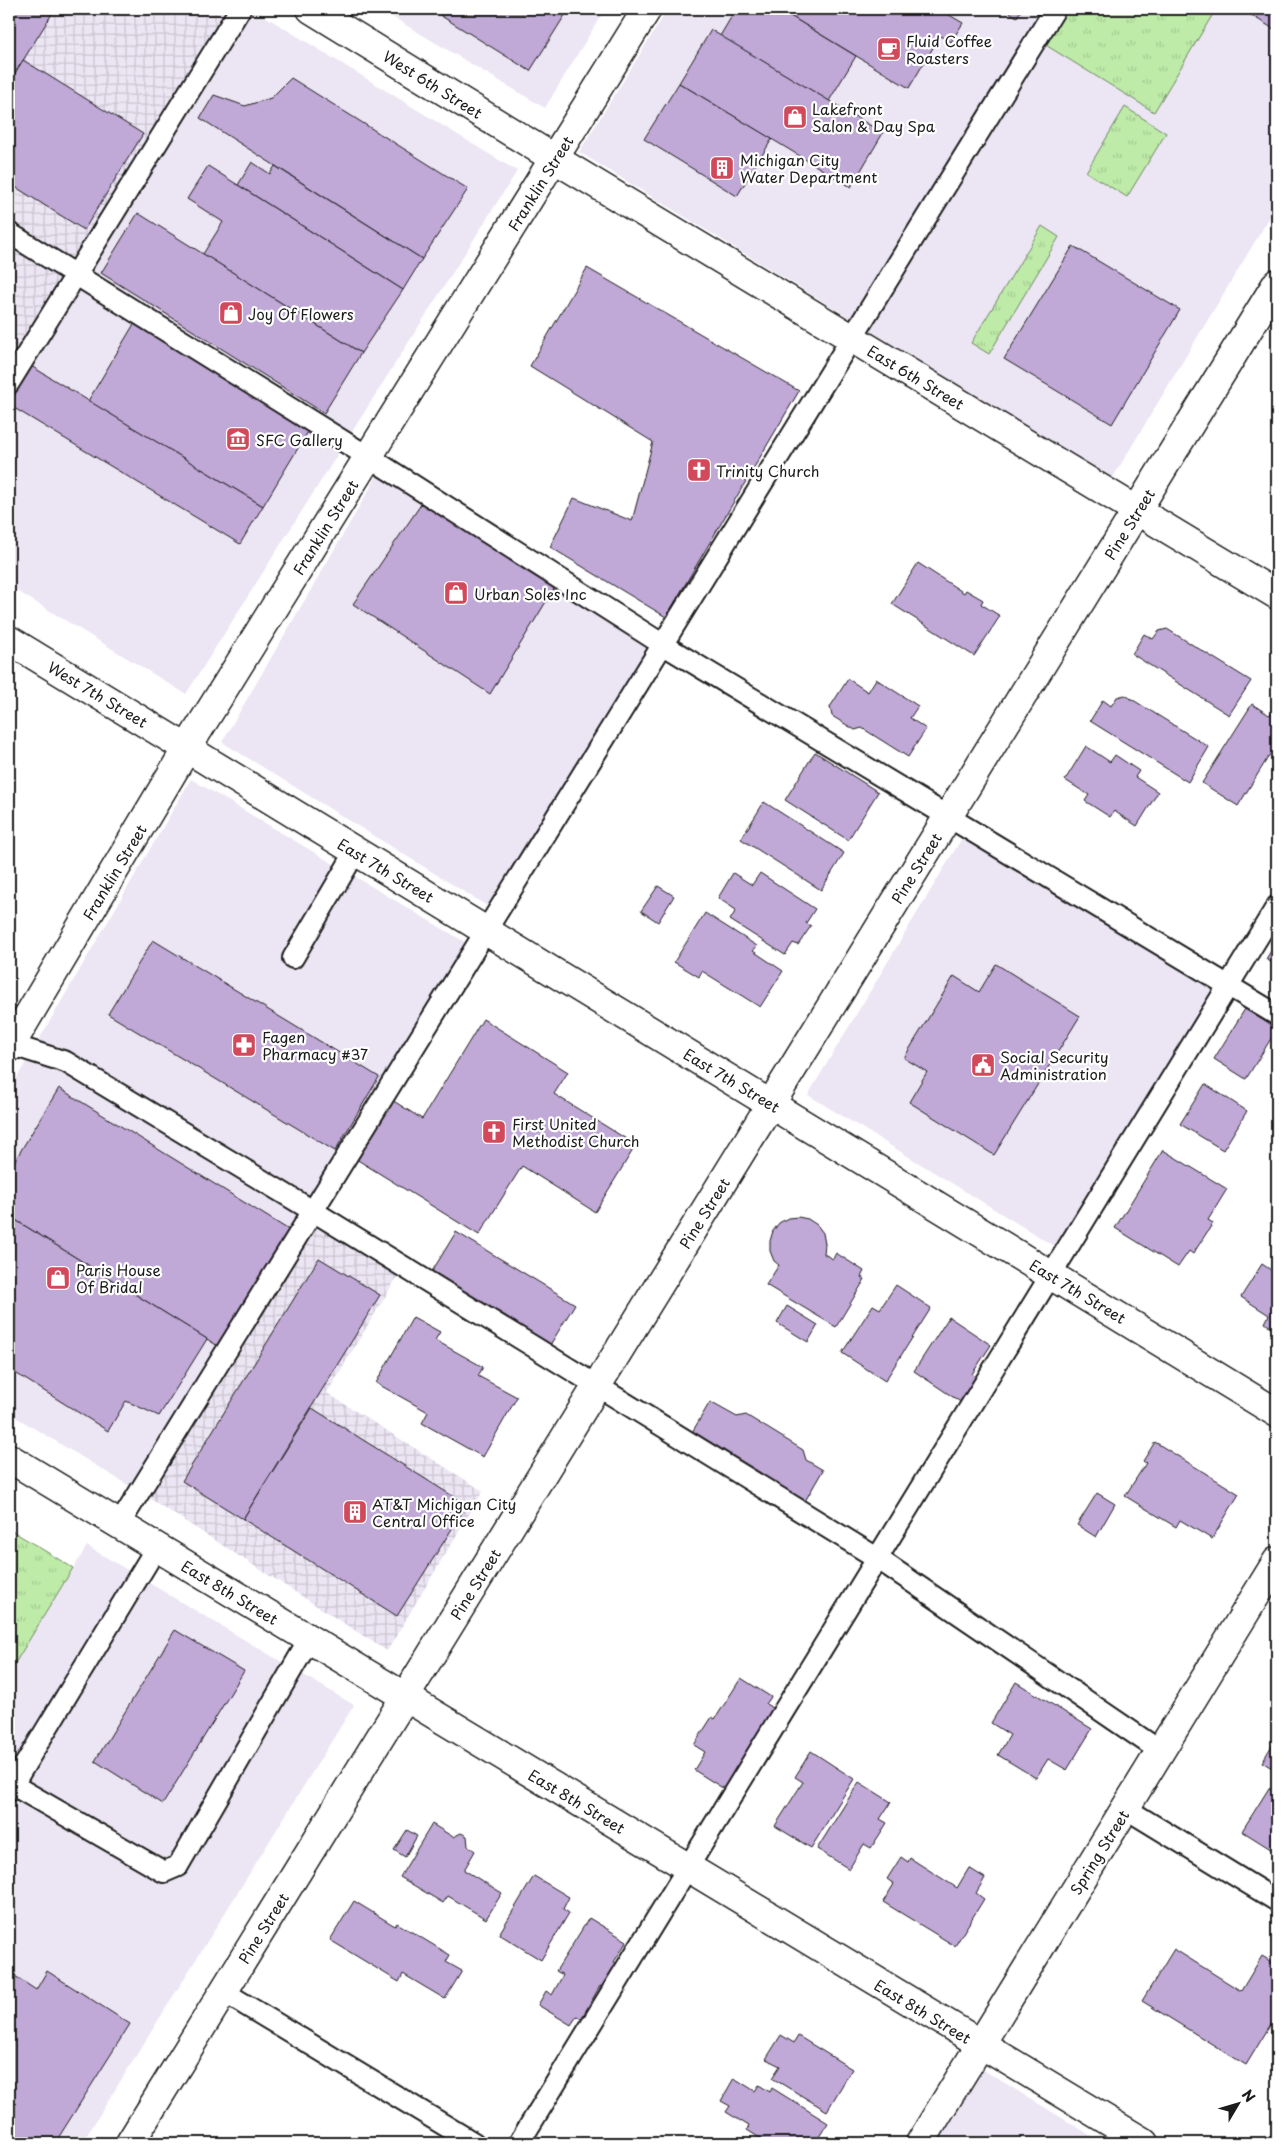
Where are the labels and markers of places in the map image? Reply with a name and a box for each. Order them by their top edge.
place label: Fluid Coffee Roasters [906,29,992,69]
cafe icon: Fluid Coffee Roasters [876,36,902,62]
place label: Lakefront Salon & Day Spa [812,97,936,137]
shop icon: Lakefront Salon & Day Spa [782,104,808,130]
place label: Michigan City Water Department [740,148,877,188]
building icon: Michigan City Water Department [709,155,735,181]
shop icon: Joy Of Flowers [218,300,244,326]
place label: Joy Of Flowers [248,302,354,325]
museum icon: SFC Gallery [225,426,251,452]
place label: SFC Gallery [256,428,343,451]
church icon: Trinity Church [686,457,712,483]
place label: Trinity Church [716,459,819,482]
shop icon: Urban Soles Inc [443,580,469,606]
place label: Urban Soles Inc [474,582,587,605]
place label: Fagen Pharmacy #37 [262,1025,368,1065]
pharmacy icon: Fagen Pharmacy #37 [231,1032,257,1058]
place label: Social Security Administration [1000,1045,1109,1085]
public building icon: Social Security Administration [970,1052,996,1078]
place label: First United Methodist Church [512,1112,640,1152]
church icon: First United Methodist Church [481,1119,507,1145]
place label: Paris House Of Bridal [76,1258,161,1298]
shop icon: Paris House Of Bridal [45,1265,71,1291]
place label: AT&T Michigan City Central Office [372,1492,516,1532]
building icon: AT&T Michigan City Central Office [342,1499,368,1525]

